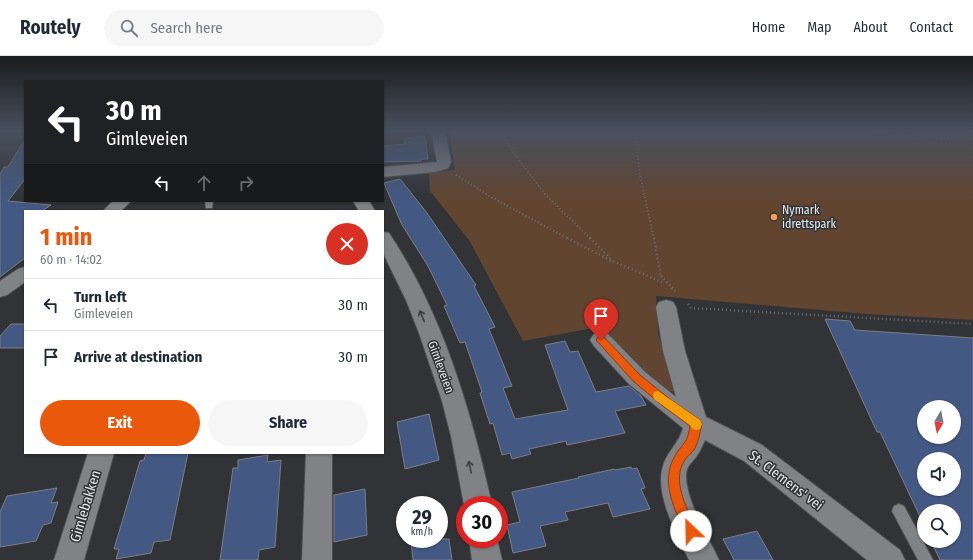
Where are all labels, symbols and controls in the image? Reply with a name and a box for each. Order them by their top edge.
search box [104,10,384,46]
text: Routely [20,16,80,39]
icon: search [118,17,140,39]
text: Search here [150,19,223,37]
text: Home [752,19,785,36]
text: Map [807,19,831,36]
text: About [853,19,888,36]
text: Contact [910,19,953,36]
text: 30 m [106,94,162,127]
icon: left [40,96,92,148]
text: Gimleveien [106,128,188,150]
icon: left [151,172,173,194]
icon: ahead [193,172,215,194]
icon: right [235,172,257,194]
place label: Nymark idrettspark [782,203,837,231]
marker: Nymark idrettspark [769,212,779,222]
text: 1 min [40,223,92,251]
button: close [326,223,368,265]
text: 60 m · 14:02 [40,252,102,267]
text: Turn left [74,288,127,306]
icon: left [40,294,62,316]
text: 30 m [338,296,368,314]
pin [584,299,618,340]
icon: arrive [590,305,612,327]
text: Gimleveien [74,306,133,321]
one-way arrow [418,311,426,323]
street label: Gimleveien [425,339,457,395]
icon: arrive [40,346,62,368]
text: Arrive at destination [74,348,202,366]
text: 30 m [338,348,368,366]
button: Exit [40,400,200,446]
button: Share [208,400,368,446]
north arrow [917,400,961,444]
map controls [917,400,961,548]
street label: St. Clemens' vei [745,447,826,514]
button: sound [917,452,961,496]
one-way arrow [466,461,474,474]
street label: Gimlebakken [66,468,104,544]
speed limit sign: 30 [456,496,508,548]
button: search [917,504,961,548]
text: 29 [412,505,432,529]
position arrow [670,510,712,552]
text: km/h [411,526,433,538]

